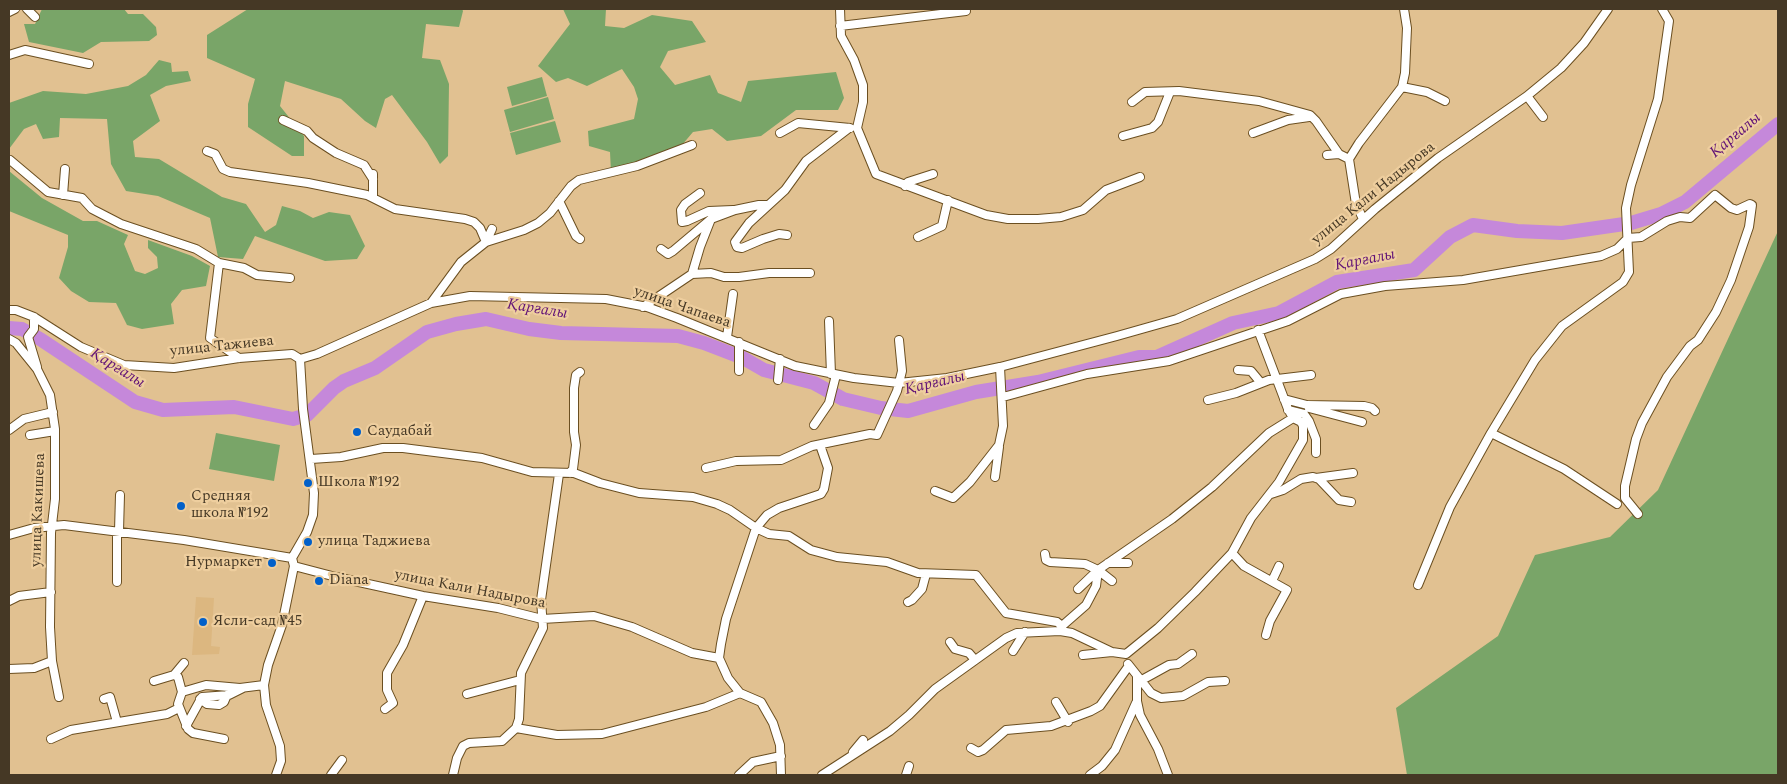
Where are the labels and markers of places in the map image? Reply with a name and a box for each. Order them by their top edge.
place label: Саудабай [367,423,432,441]
marker: Саудабай [351,426,363,438]
place label: Школа №192 [318,474,399,492]
marker: Школа №192 [302,477,314,489]
place label: Средняя школа №192 [191,488,268,523]
marker: Средняя школа №192 [175,500,187,512]
place label: улица Таджиева [318,533,430,551]
marker: улица Таджиева [302,536,314,548]
place label: Нурмаркет [185,554,262,572]
marker: Нурмаркет [266,557,278,569]
place label: Diana [329,572,369,590]
marker: Diana [313,575,325,587]
place label: Ясли-сад №45 [213,613,302,631]
marker: Ясли-сад №45 [197,616,209,628]

